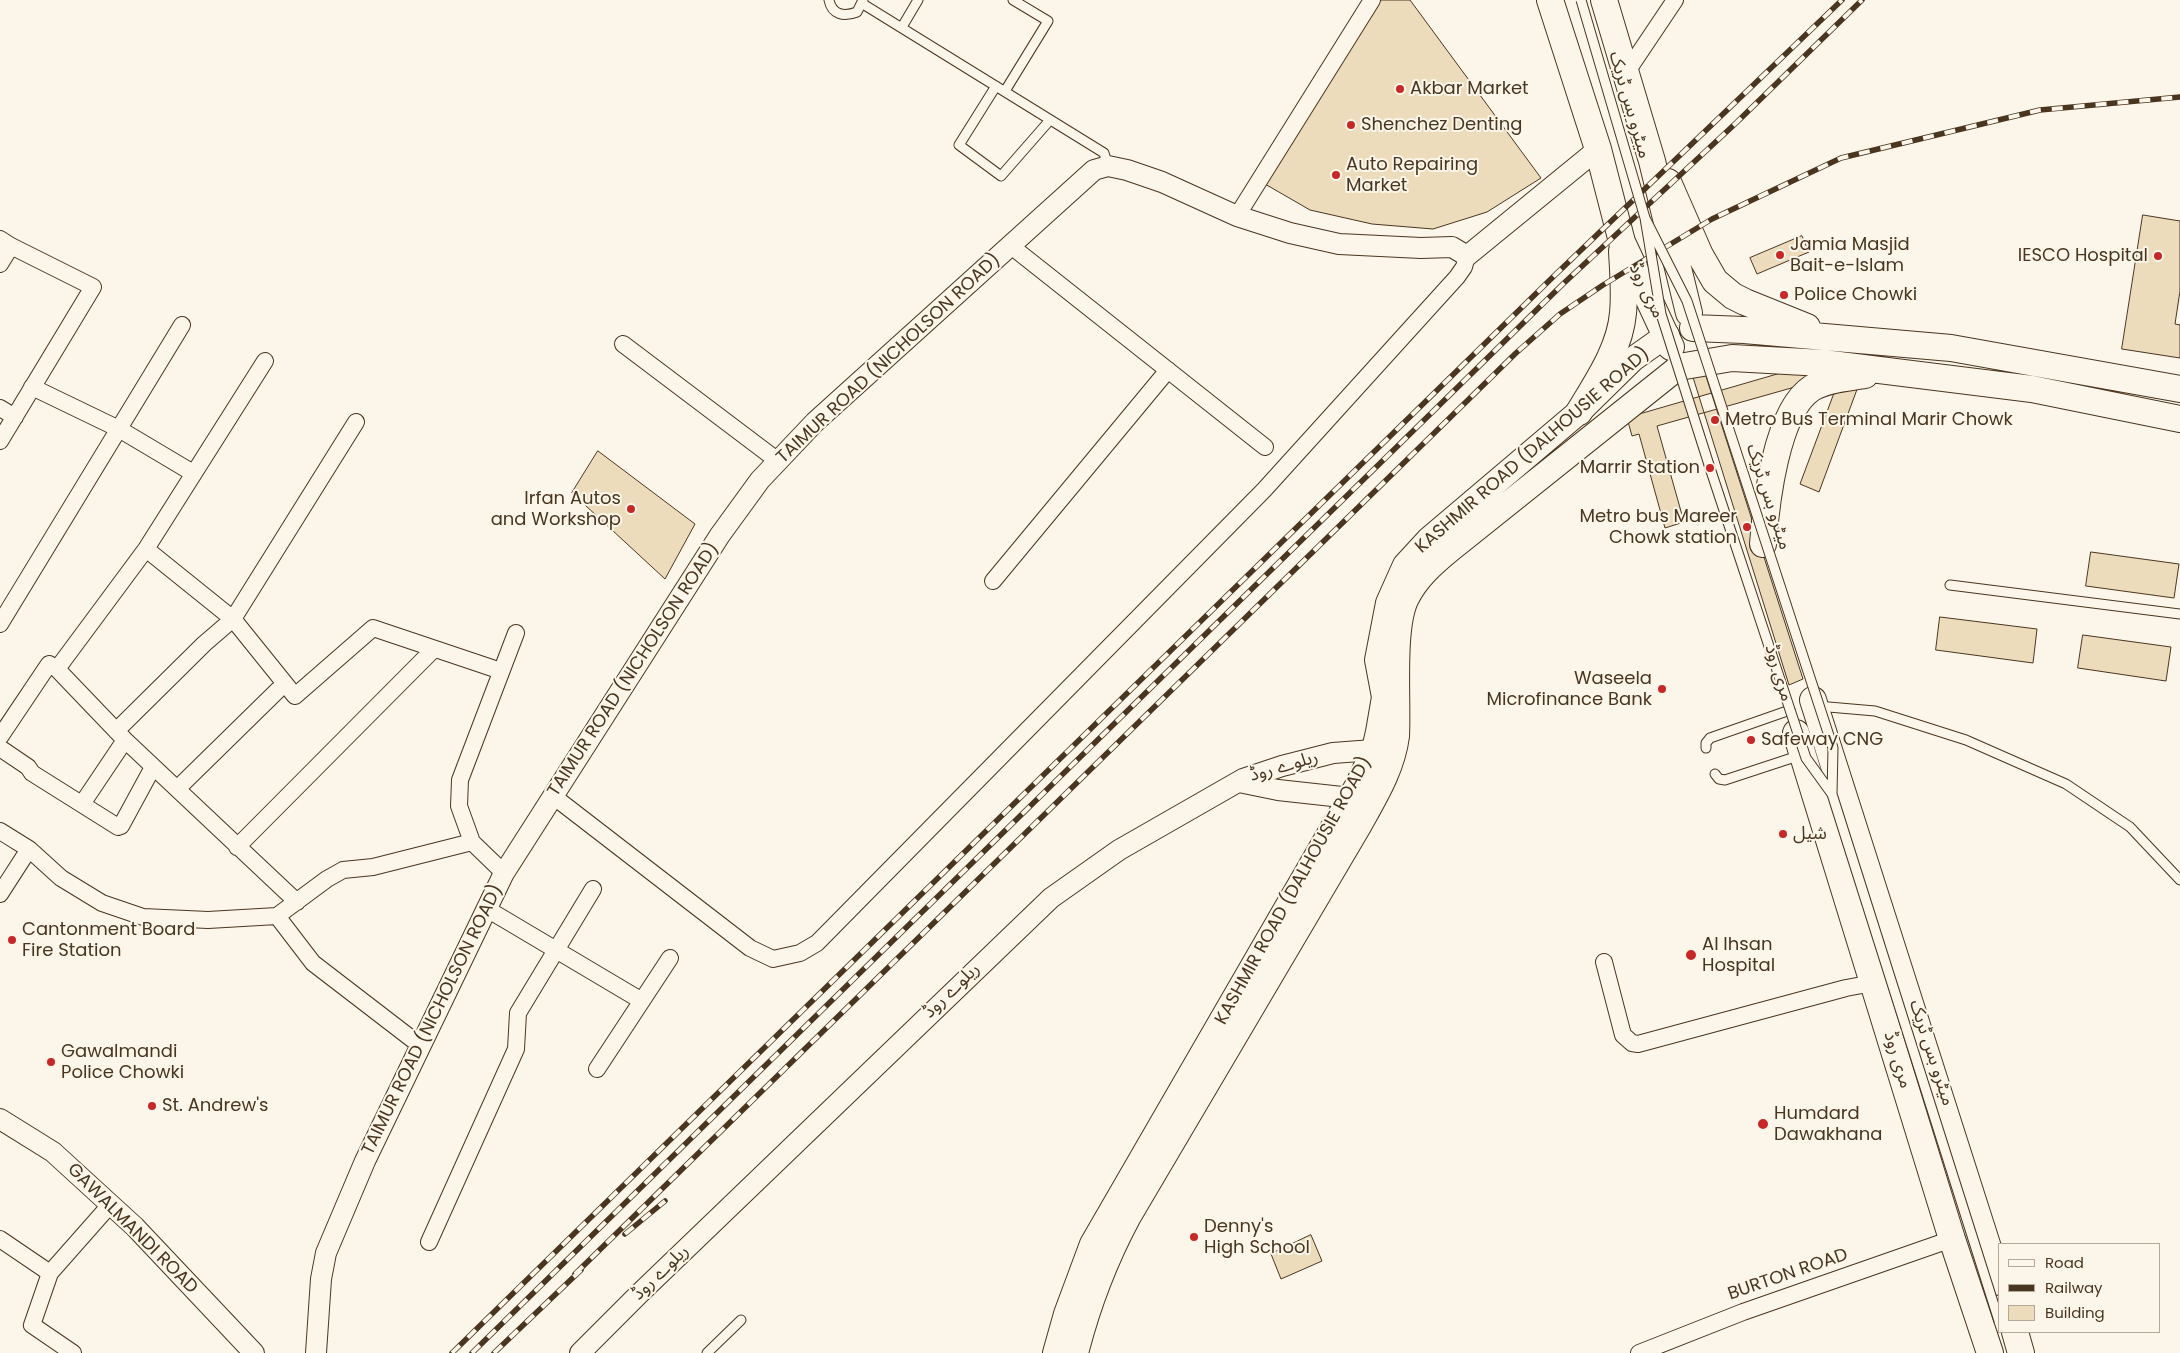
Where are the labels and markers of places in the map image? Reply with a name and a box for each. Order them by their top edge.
place label: Akbar Market [1410,78,1529,100]
marker: Akbar Market [1394,83,1406,95]
place label: Shenchez Denting [1361,114,1522,136]
marker: Shenchez Denting [1345,119,1357,131]
place label: Auto Repairing Market [1346,154,1478,196]
marker: Auto Repairing Market [1330,169,1342,181]
place label: Jamia Masjid Bait-e-Islam [1790,234,1910,276]
place label: IESCO Hospital [2018,245,2148,267]
marker: Jamia Masjid Bait-e-Islam [1774,249,1786,261]
marker: IESCO Hospital [2152,250,2164,262]
place label: Police Chowki [1794,284,1917,306]
marker: Police Chowki [1778,289,1790,301]
place label: Metro Bus Terminal Marir Chowk [1725,409,2013,431]
marker: Metro Bus Terminal Marir Chowk [1709,414,1721,426]
place label: Marrir Station [1580,457,1700,479]
marker: Marrir Station [1704,462,1716,474]
place label: Irfan Autos and Workshop [491,488,621,530]
marker: Irfan Autos and Workshop [625,503,637,515]
place label: Metro bus Mareer Chowk station [1579,506,1737,548]
marker: Metro bus Mareer Chowk station [1741,521,1753,533]
place label: Waseela Microfinance Bank [1486,668,1652,711]
marker: Waseela Microfinance Bank [1656,683,1668,695]
place label: Safeway CNG [1761,729,1883,751]
marker: Safeway CNG [1745,734,1757,746]
place label: شیل [1793,823,1827,845]
marker: شیل [1777,828,1789,840]
place label: Cantonment Board Fire Station [22,919,195,962]
marker: Cantonment Board Fire Station [6,934,18,946]
place label: Al Ihsan Hospital [1702,934,1775,976]
marker: Al Ihsan Hospital [1684,948,1698,962]
place label: Gawalmandi Police Chowki [61,1041,184,1084]
marker: Gawalmandi Police Chowki [45,1056,57,1068]
place label: St. Andrew's [162,1095,268,1117]
marker: St. Andrew's [146,1100,158,1112]
place label: Humdard Dawakhana [1774,1103,1882,1146]
marker: Humdard Dawakhana [1756,1117,1770,1131]
place label: Denny's High School [1204,1216,1310,1258]
marker: Denny's High School [1188,1231,1200,1243]

